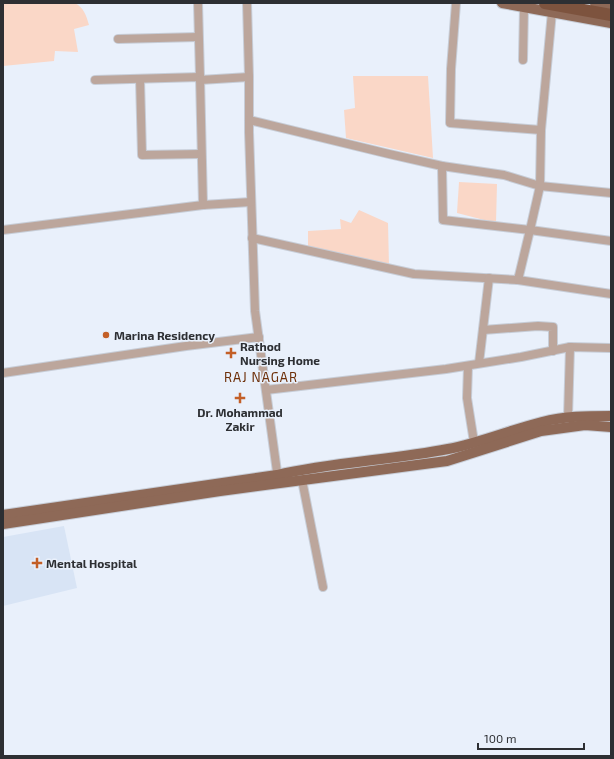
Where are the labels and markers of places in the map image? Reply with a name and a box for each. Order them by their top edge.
place label: Marina Residency [114,328,215,343]
marker: Marina Residency [101,330,111,340]
place label: Rathod Nursing Home [240,339,320,367]
marker: Rathod Nursing Home [225,347,237,359]
marker: Dr. Mohammad Zakir [234,392,246,404]
place label: Dr. Mohammad Zakir [197,405,283,433]
place label: Mental Hospital [46,556,137,570]
marker: Mental Hospital [31,557,43,569]

